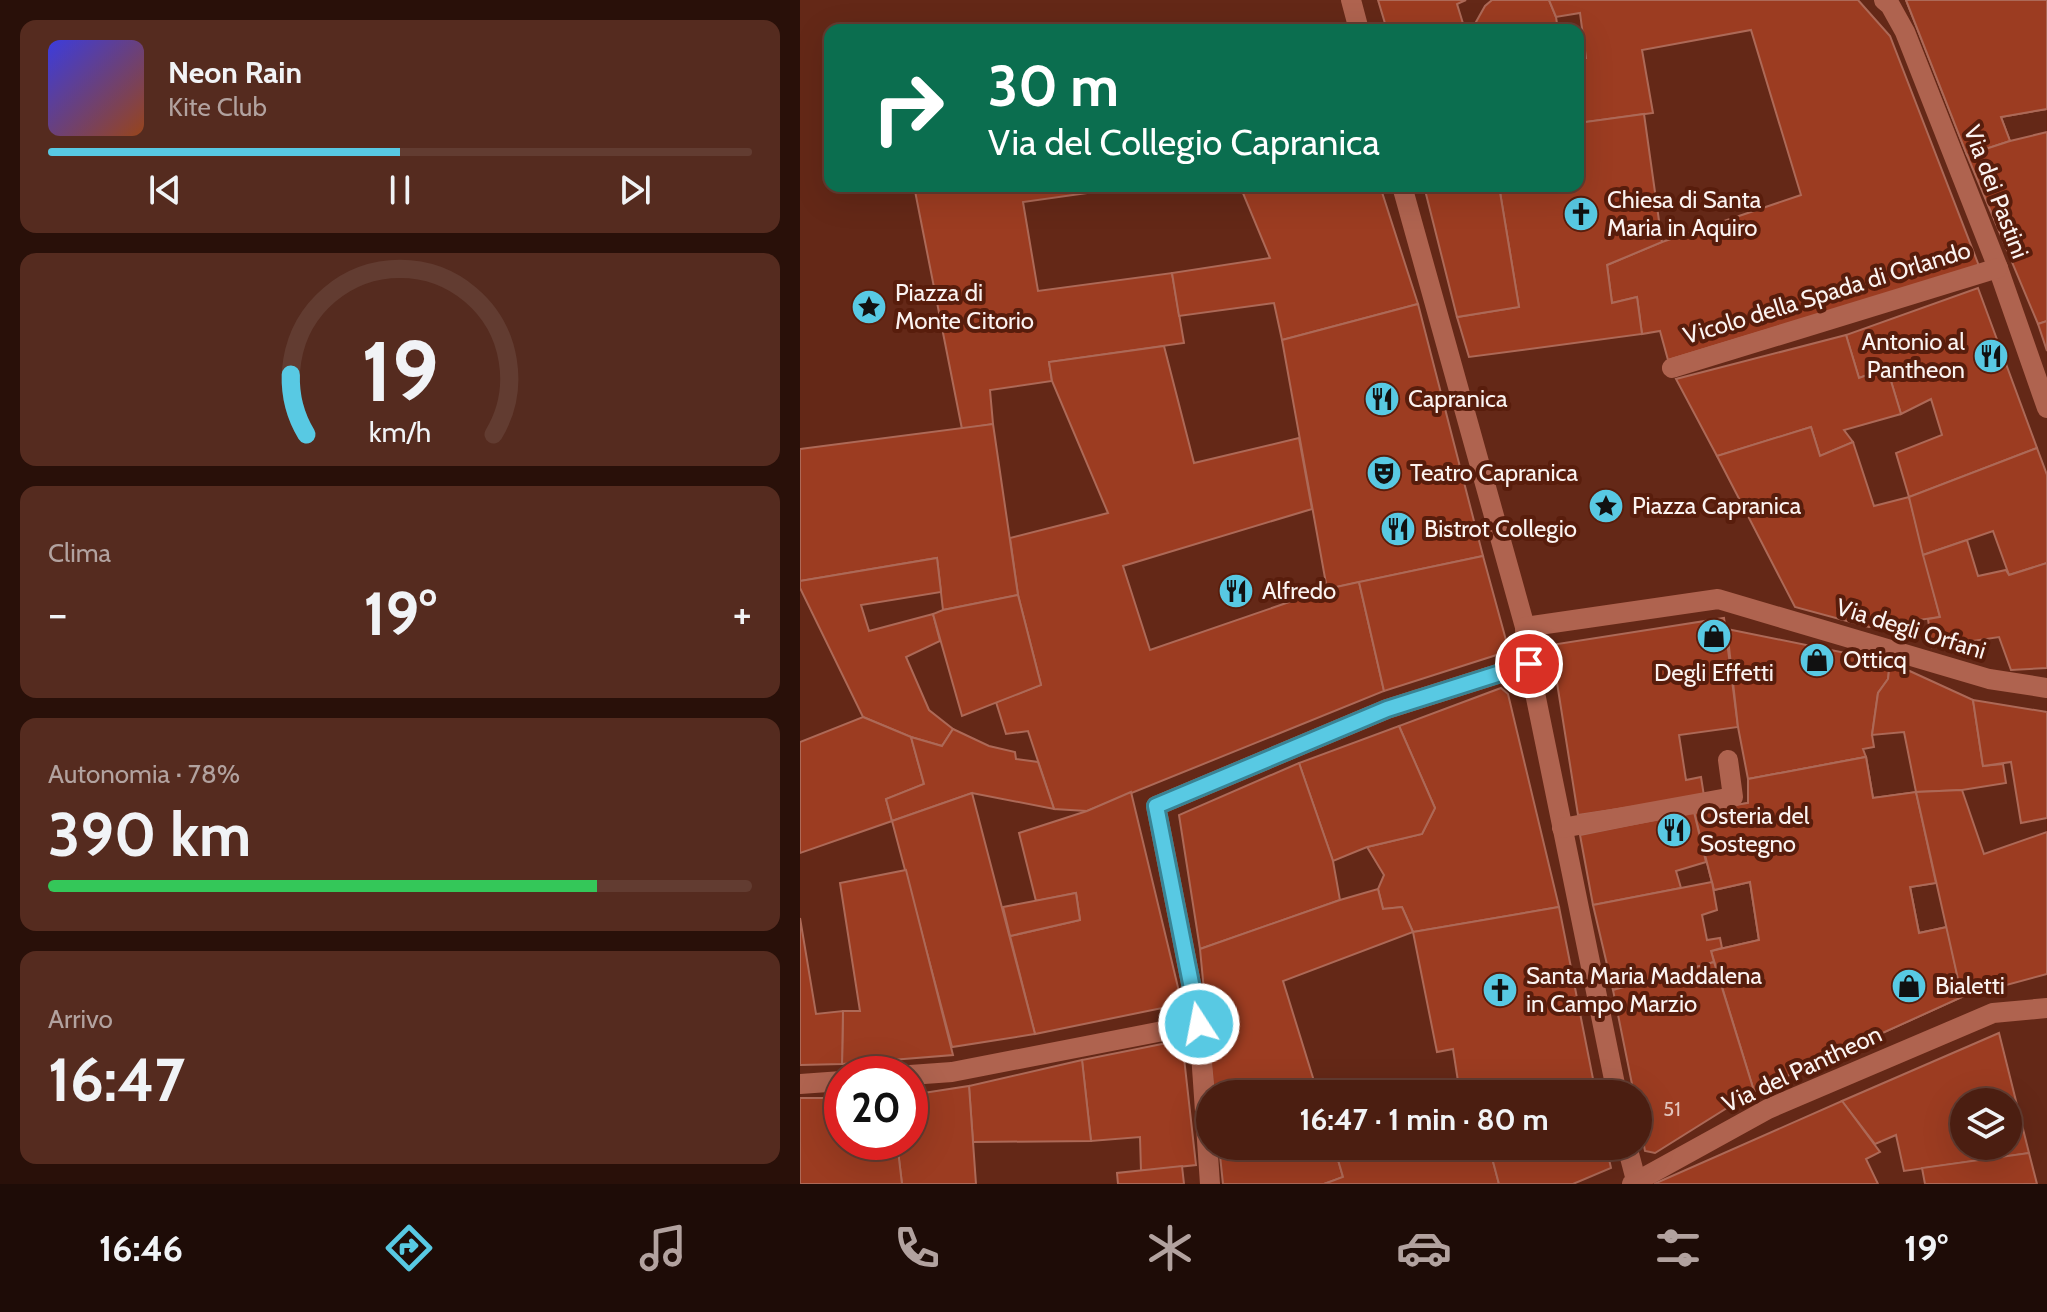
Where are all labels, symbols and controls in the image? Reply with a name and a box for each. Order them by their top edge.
text: 30 m [988,52,1119,120]
text: Neon Rain [168,54,302,91]
icon: right [856,56,960,160]
text: Kite Club [168,91,267,123]
text: Via del Collegio Capranica [988,120,1380,164]
street label: Via dei Pastini [1958,121,2035,263]
icon: previous [143,168,187,212]
icon: pause [378,168,422,212]
icon: next [613,168,657,212]
place label: Chiesa di Santa Maria in Aquiro [1607,185,1762,242]
church icon: Chiesa di Santa Maria in Aquiro [1562,195,1600,233]
street label: Vicolo della Spada di Orlando [1680,235,1974,350]
place label: Piazza di Monte Citorio [895,278,1034,335]
place icon: Piazza di Monte Citorio [850,288,888,326]
text: 19 [361,321,439,422]
place label: Antonio al Pantheon [1862,327,1965,384]
restaurant icon: Antonio al Pantheon [1972,337,2010,375]
restaurant icon: Capranica [1363,380,1401,418]
place label: Capranica [1408,384,1508,413]
text: km/h [369,414,431,449]
theatre icon: Teatro Capranica [1365,454,1403,492]
place label: Teatro Capranica [1410,458,1578,487]
place icon: Piazza Capranica [1587,487,1625,525]
place label: Piazza Capranica [1632,491,1802,520]
restaurant icon: Bistrot Collegio [1379,510,1417,548]
place label: Bistrot Collegio [1424,514,1577,543]
text: Clima [48,537,111,569]
restaurant icon: Alfredo [1217,572,1255,610]
place label: Alfredo [1262,576,1336,605]
text: 19° [363,577,437,650]
text: − [48,587,67,640]
text: + [733,587,752,640]
street label: Via degli Orfani [1833,592,1990,665]
shop icon: Degli Effetti [1695,617,1733,655]
pin [1495,630,1563,698]
shop icon: Otticq [1798,641,1836,679]
icon: arrive [1507,642,1551,686]
place label: Otticq [1843,645,1907,674]
place label: Degli Effetti [1654,658,1774,687]
text: Autonomia · 78% [48,758,240,790]
text: 390 km [48,798,251,871]
place label: Osteria del Sostegno [1700,801,1810,858]
restaurant icon: Osteria del Sostegno [1655,811,1693,849]
place label: Santa Maria Maddalena in Campo Marzio [1526,961,1762,1018]
shop icon: Bialetti [1890,967,1928,1005]
church icon: Santa Maria Maddalena in Campo Marzio [1481,971,1519,1009]
place label: Bialetti [1935,971,2005,1000]
position arrow [1157,982,1241,1066]
text: Arrivo [48,1003,113,1035]
street label: Via del Pantheon [1717,1019,1886,1118]
text: 16:47 [48,1043,185,1116]
speed limit sign: 20 [824,1056,928,1160]
map controls [1950,1088,2022,1160]
button: layers [1950,1088,2022,1160]
house number: 51 [1663,1097,1681,1121]
text: 16:47 · 1 min · 80 m [1299,1101,1549,1138]
icon: directions [381,1220,437,1276]
icon: music [635,1220,691,1276]
icon: phone [889,1220,945,1276]
icon: climate [1142,1220,1198,1276]
icon: car [1396,1220,1452,1276]
icon: filters [1650,1220,1706,1276]
text: 16:46 [99,1226,183,1270]
text: 19° [1904,1226,1948,1270]

